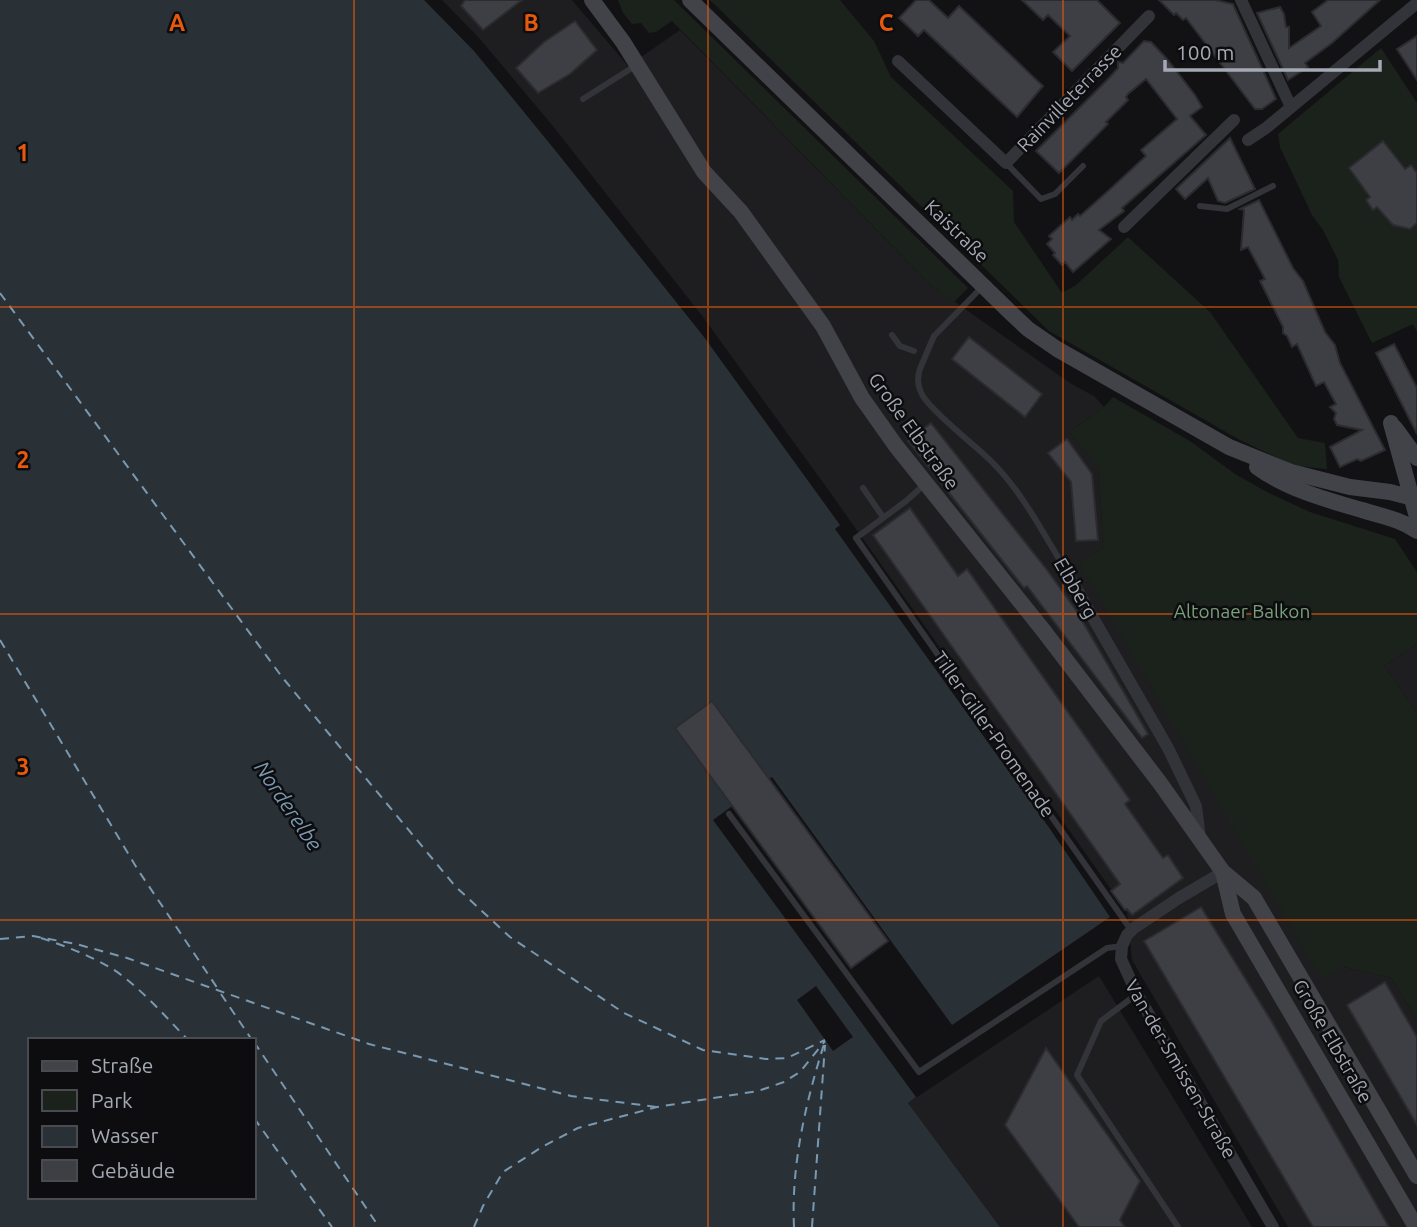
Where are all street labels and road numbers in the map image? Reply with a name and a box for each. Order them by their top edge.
street label: Rainvilleterrasse [1012,40,1126,156]
street label: Kaistraße [920,195,994,267]
street label: Große Elbstraße [864,368,964,494]
street label: Elbberg [1050,554,1102,622]
street label: Tiller-Giller-Promenade [928,647,1060,821]
street label: Van-der-Smissen-Straße [1121,976,1241,1162]
street label: Große Elbstraße [1289,976,1377,1106]

